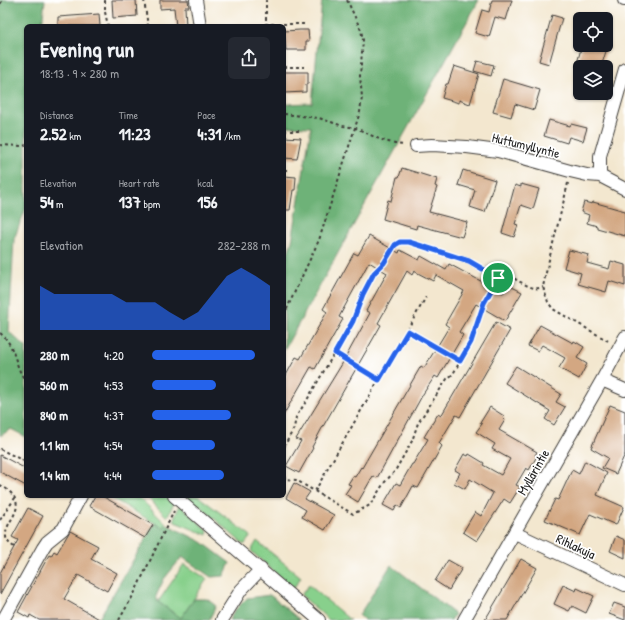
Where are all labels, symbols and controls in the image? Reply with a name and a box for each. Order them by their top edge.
map controls [573,12,613,100]
button: locate [573,12,613,52]
text: Evening run [40,34,134,64]
button: share [228,37,270,79]
button: layers [573,60,613,100]
text: 18:13 · 9 × 280 m [40,64,119,82]
text: Distance [40,108,74,122]
text: Time [119,108,138,122]
text: Pace [197,108,216,122]
text: 2.52 [40,122,67,145]
text: 11:23 [119,122,151,145]
text: 4:31 [197,122,221,145]
street label: Huttumyllyntie [490,128,562,162]
text: km [67,129,81,143]
text: /km [221,129,241,143]
text: Elevation [40,176,77,190]
text: Heart rate [119,176,160,190]
text: kcal [197,176,213,190]
text: 54 [40,190,54,213]
text: 137 [119,190,141,213]
text: 156 [197,190,217,213]
text: m [54,197,64,211]
text: bpm [141,197,160,211]
text: Elevation [40,236,83,254]
text: 282–288 m [218,236,270,254]
pin [481,261,515,295]
icon: arrive [487,267,509,289]
text: 280 m [40,346,69,364]
text: 4:20 [104,346,124,364]
text: 560 m [40,376,68,394]
text: 4:53 [104,376,123,394]
text: 840 m [40,406,68,424]
text: 4:37 [104,406,124,424]
text: 1.1 km [40,436,69,454]
text: 4:54 [104,436,122,454]
street label: Myllärintie [513,446,553,498]
text: 1.4 km [40,466,70,484]
text: 4:44 [104,466,122,484]
street label: Rihlakuja [553,529,599,563]

